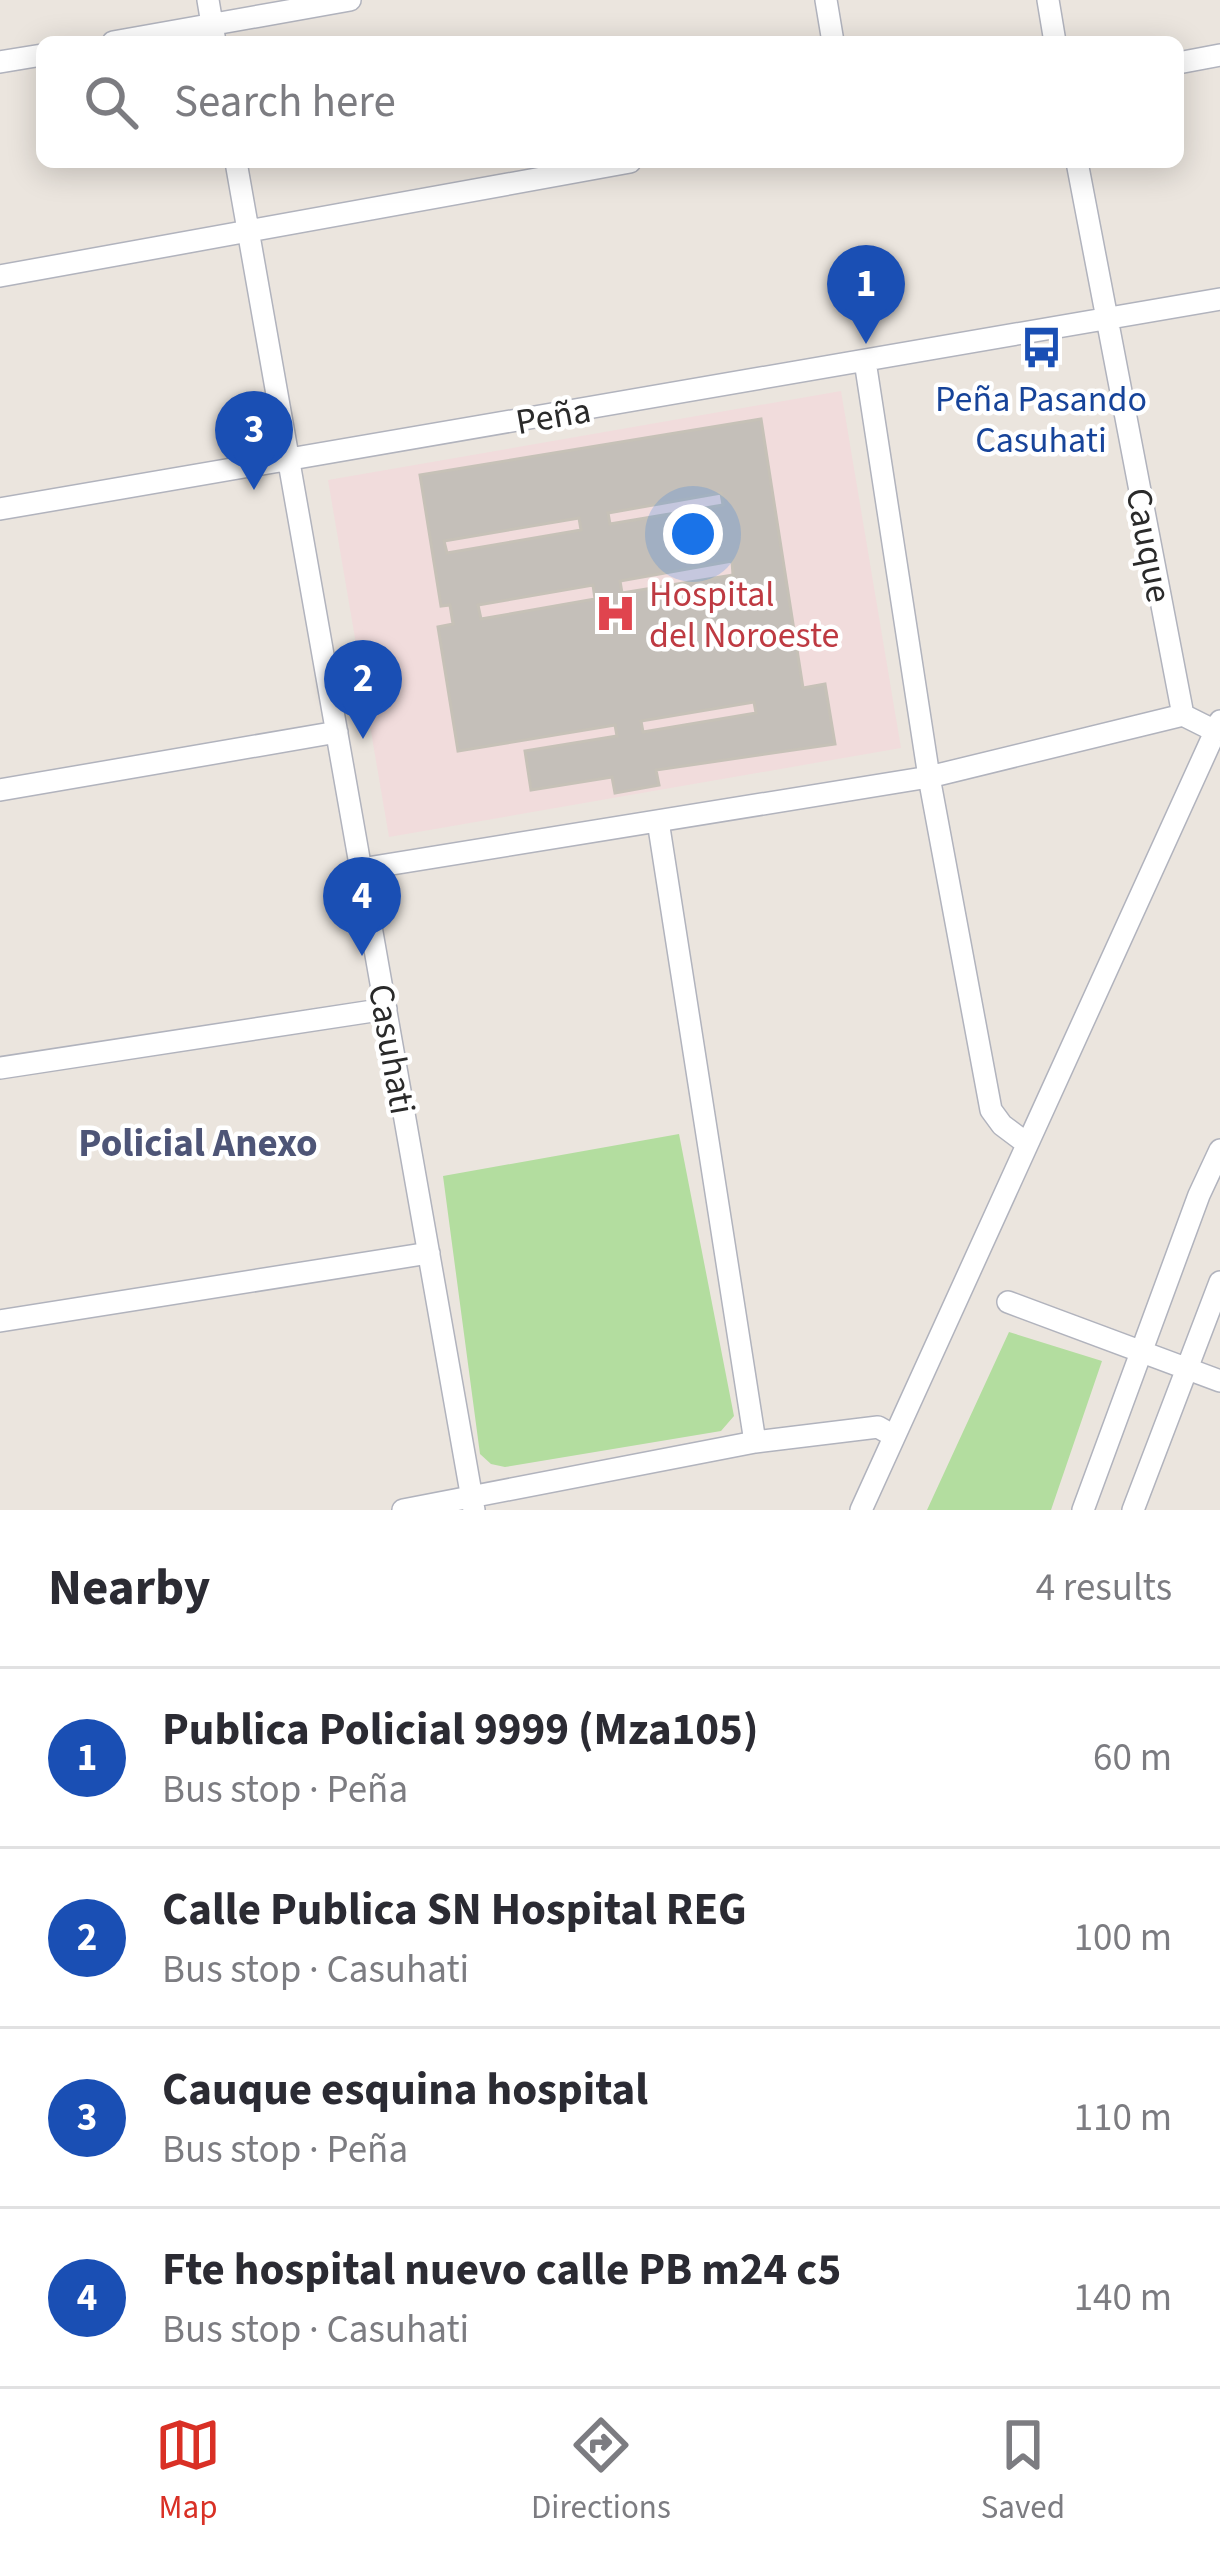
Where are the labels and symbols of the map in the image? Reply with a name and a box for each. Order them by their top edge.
pin: 1 [827,245,905,344]
bus stop icon: Peña Pasando Casuhati [1018,325,1064,371]
place label: Peña Pasando Casuhati [935,374,1147,466]
street label: Peña [512,385,595,448]
pin: 3 [215,391,293,490]
street label: Cauque [1112,484,1185,607]
your location [663,504,723,564]
place label: Hospital del Noroeste [649,569,839,661]
hospital icon: Hospital del Noroeste [592,591,638,637]
pin: 2 [324,640,402,739]
pin: 4 [323,857,401,956]
street label: Casuhati [355,980,428,1119]
district label: Policial Anexo [78,1116,318,1172]

